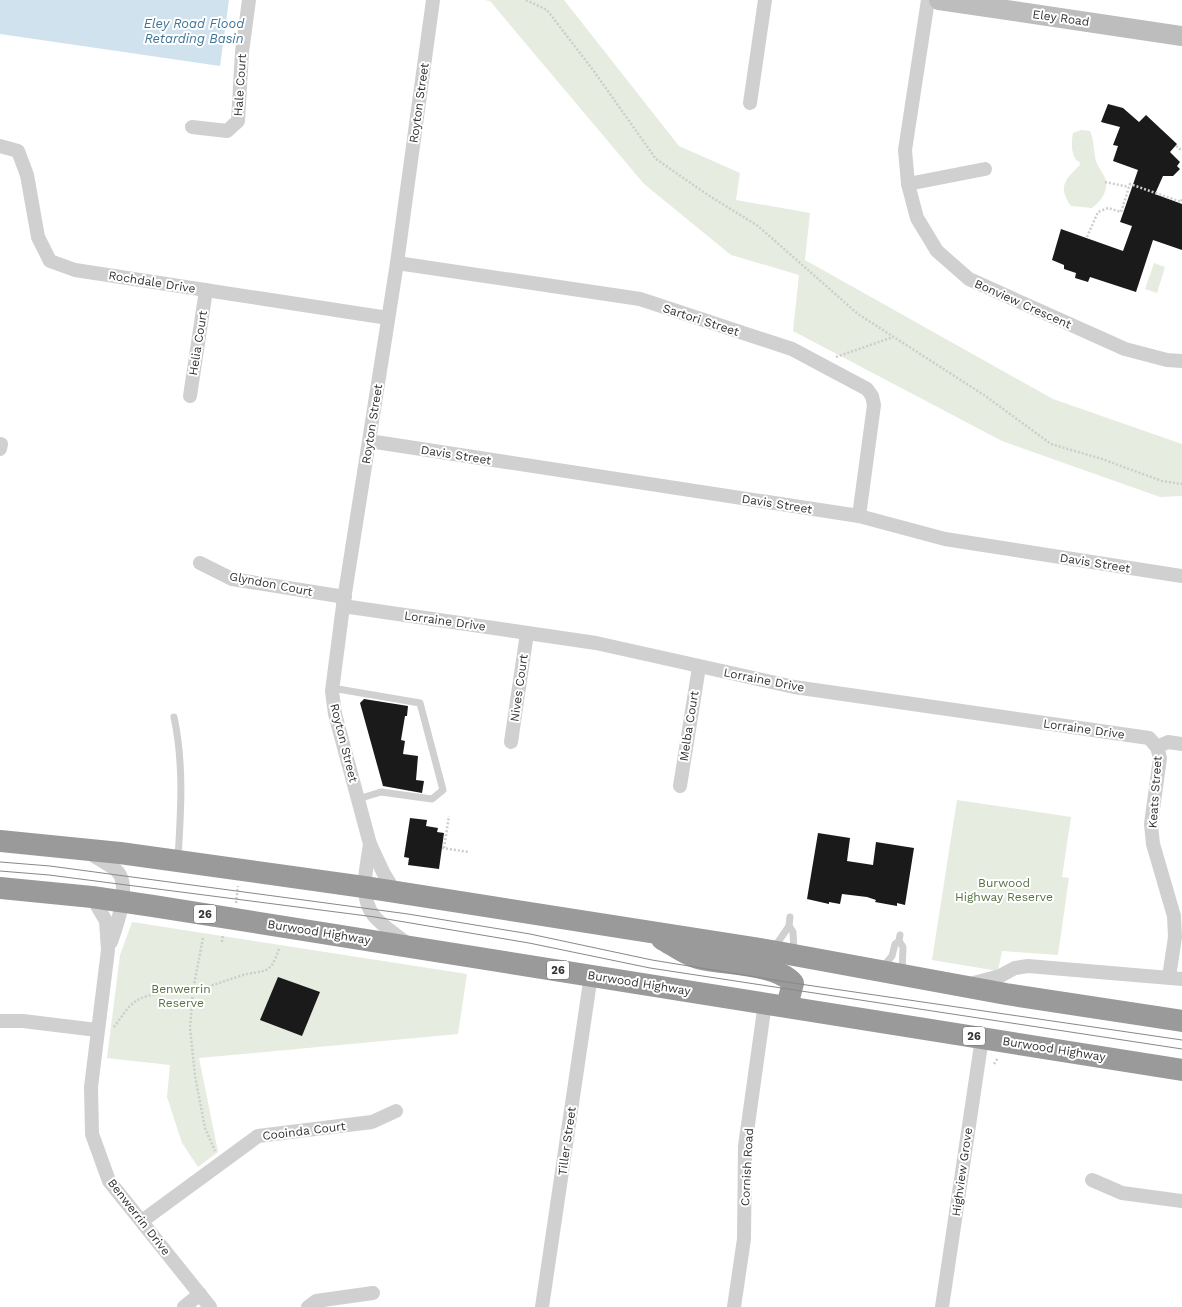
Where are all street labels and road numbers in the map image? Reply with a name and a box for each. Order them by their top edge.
street label: Eley Road [1032,7,1090,29]
street label: Hale Court [231,53,249,117]
street label: Royton Street [406,62,432,144]
street label: Rochdale Drive [107,268,197,296]
street label: Bonview Crescent [972,276,1074,332]
street label: Sartori Street [661,301,741,339]
street label: Helia Court [186,310,210,376]
street label: Royton Street [359,383,385,465]
street label: Davis Street [420,443,492,467]
street label: Davis Street [741,492,813,516]
street label: Davis Street [1059,551,1131,575]
street label: Glyndon Court [228,569,314,599]
street label: Lorraine Drive [403,608,487,634]
street label: Nives Court [507,653,531,723]
street label: Lorraine Drive [722,665,806,695]
street label: Melba Court [677,690,701,762]
street label: Royton Street [327,702,361,784]
street label: Lorraine Drive [1042,716,1126,742]
street label: Keats Street [1145,755,1165,829]
road number: 26 [194,905,216,923]
street label: Burwood Highway [266,917,372,947]
road number: 26 [547,961,569,979]
street label: Burwood Highway [586,968,692,998]
road number: 26 [963,1027,985,1045]
street label: Burwood Highway [1001,1034,1107,1064]
street label: Tiller Street [555,1106,579,1176]
street label: Cooinda Court [262,1119,346,1143]
street label: Highview Grove [949,1127,975,1217]
street label: Cornish Road [738,1128,756,1206]
street label: Benwerrin Drive [105,1176,173,1258]

